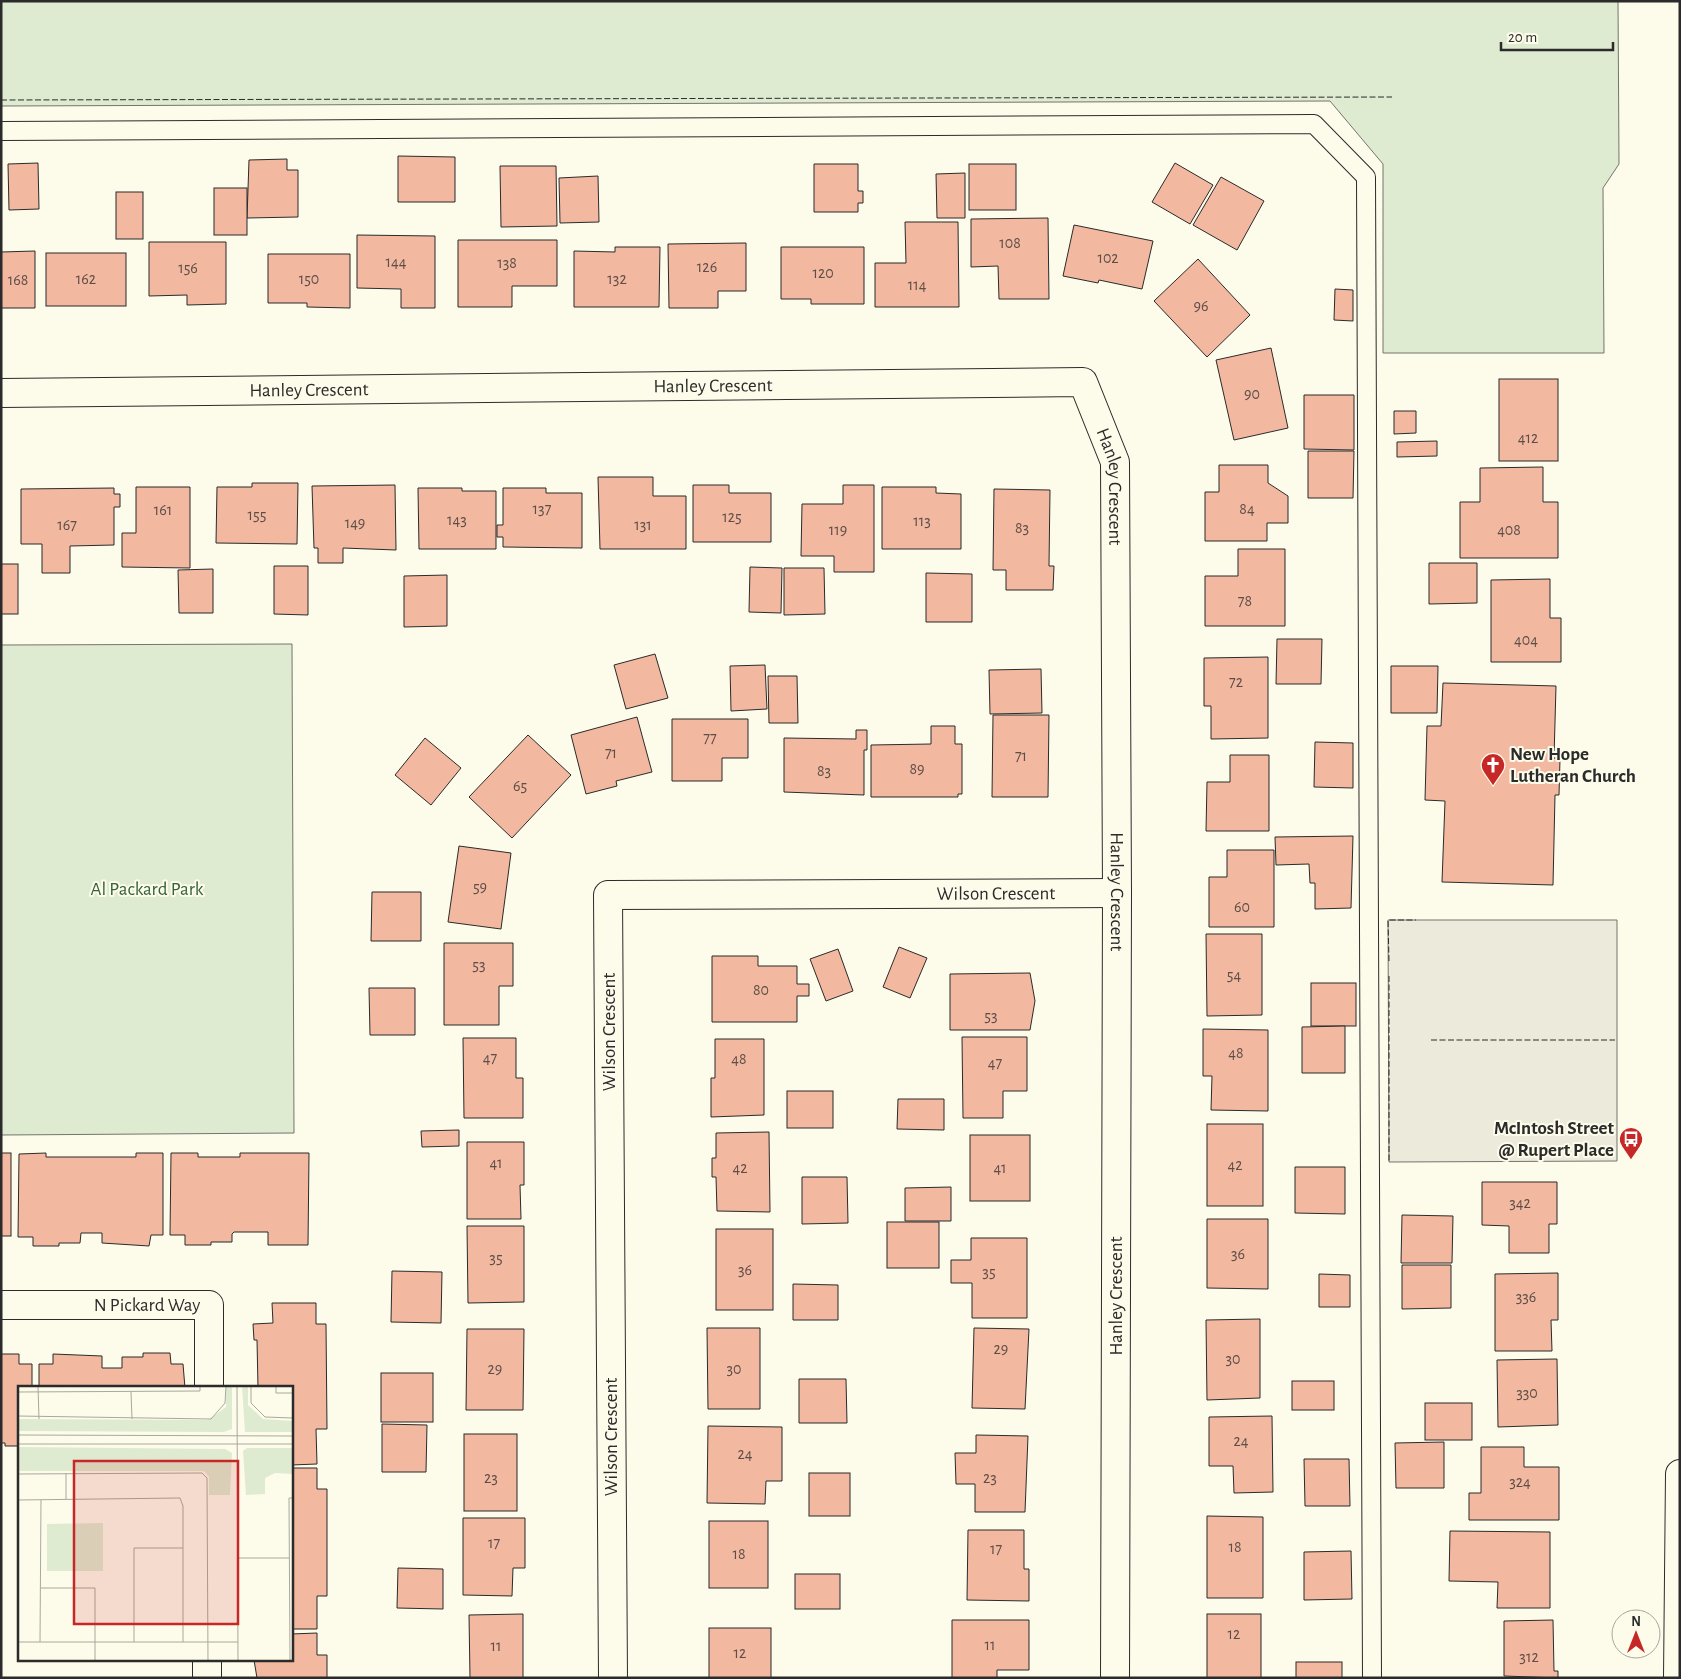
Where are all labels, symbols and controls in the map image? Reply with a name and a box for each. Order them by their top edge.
scale bar [1501,20,1614,52]
text: 20 m [1508,30,1537,45]
house number: 108 [999,235,1021,251]
house number: 102 [1097,250,1119,266]
house number: 144 [386,254,407,270]
house number: 138 [497,255,517,271]
house number: 126 [697,259,717,275]
house number: 156 [178,260,198,276]
house number: 120 [812,265,834,281]
house number: 162 [76,271,96,287]
house number: 150 [299,271,319,287]
house number: 132 [607,271,627,287]
house number: 168 [8,272,28,288]
house number: 114 [908,277,927,293]
house number: 96 [1193,298,1209,314]
street label: Hanley Crescent [653,376,773,396]
street label: Hanley Crescent [249,380,369,400]
house number: 90 [1244,386,1260,402]
street label: Hanley Crescent [1093,425,1125,545]
house number: 412 [1518,430,1538,446]
house number: 137 [533,501,552,517]
house number: 84 [1239,501,1255,517]
house number: 161 [154,502,172,518]
house number: 155 [248,507,266,523]
house number: 125 [722,509,742,525]
house number: 143 [447,512,467,528]
house number: 113 [913,513,931,529]
house number: 149 [345,515,365,531]
house number: 167 [57,517,77,533]
house number: 131 [634,517,652,533]
house number: 83 [1015,520,1029,536]
house number: 119 [829,522,847,538]
house number: 408 [1497,522,1521,538]
house number: 78 [1238,593,1252,609]
house number: 404 [1514,632,1538,648]
house number: 72 [1229,674,1243,690]
house number: 77 [703,730,717,746]
house number: 71 [605,745,617,761]
place label: New Hope Lutheran Church [1510,745,1636,786]
house number: 71 [1015,748,1027,764]
church icon: New Hope Lutheran Church [1480,752,1506,786]
house number: 89 [909,761,925,777]
house number: 83 [817,763,831,779]
house number: 65 [513,778,527,794]
street label: Hanley Crescent [1107,832,1127,951]
house number: 59 [473,879,487,895]
park label: Al Packard Park [90,880,204,899]
street label: Wilson Crescent [937,884,1055,903]
house number: 60 [1234,899,1250,915]
house number: 53 [472,957,486,973]
house number: 54 [1227,967,1241,983]
street label: Wilson Crescent [600,973,619,1091]
house number: 80 [753,982,769,998]
house number: 53 [984,1008,998,1024]
house number: 48 [1228,1045,1244,1061]
house number: 47 [483,1050,498,1066]
house number: 48 [731,1051,747,1067]
house number: 47 [988,1055,1003,1071]
place label: McIntosh Street @ Rupert Place [1494,1119,1615,1160]
bus stop icon: McIntosh Street @ Rupert Place [1618,1126,1644,1160]
house number: 41 [489,1155,503,1171]
house number: 42 [1228,1157,1242,1173]
house number: 42 [733,1160,747,1176]
house number: 41 [993,1160,1007,1176]
house number: 342 [1509,1195,1531,1211]
street label: Hanley Crescent [1107,1236,1126,1356]
house number: 36 [1231,1246,1245,1262]
house number: 35 [489,1250,503,1266]
house number: 36 [738,1262,752,1278]
house number: 35 [982,1264,996,1280]
house number: 336 [1516,1289,1536,1305]
street label: N Pickard Way [94,1296,200,1315]
house number: 29 [994,1341,1008,1357]
house number: 30 [1225,1351,1241,1367]
house number: 29 [488,1361,502,1377]
house number: 30 [726,1361,742,1377]
street label: Wilson Crescent [602,1378,621,1496]
house number: 330 [1516,1385,1538,1401]
inset map [18,1386,292,1662]
house number: 24 [1234,1433,1249,1449]
house number: 24 [738,1446,753,1462]
house number: 23 [484,1470,498,1486]
house number: 23 [983,1470,997,1486]
house number: 324 [1509,1474,1531,1490]
house number: 17 [488,1535,500,1551]
house number: 18 [1228,1539,1242,1555]
house number: 17 [990,1541,1002,1557]
house number: 18 [732,1546,746,1562]
north arrow [1611,1609,1661,1659]
text: N [1631,1615,1641,1629]
house number: 12 [1228,1626,1240,1642]
house number: 11 [984,1637,996,1653]
house number: 11 [490,1638,502,1654]
house number: 12 [734,1645,746,1661]
house number: 312 [1519,1649,1539,1665]

